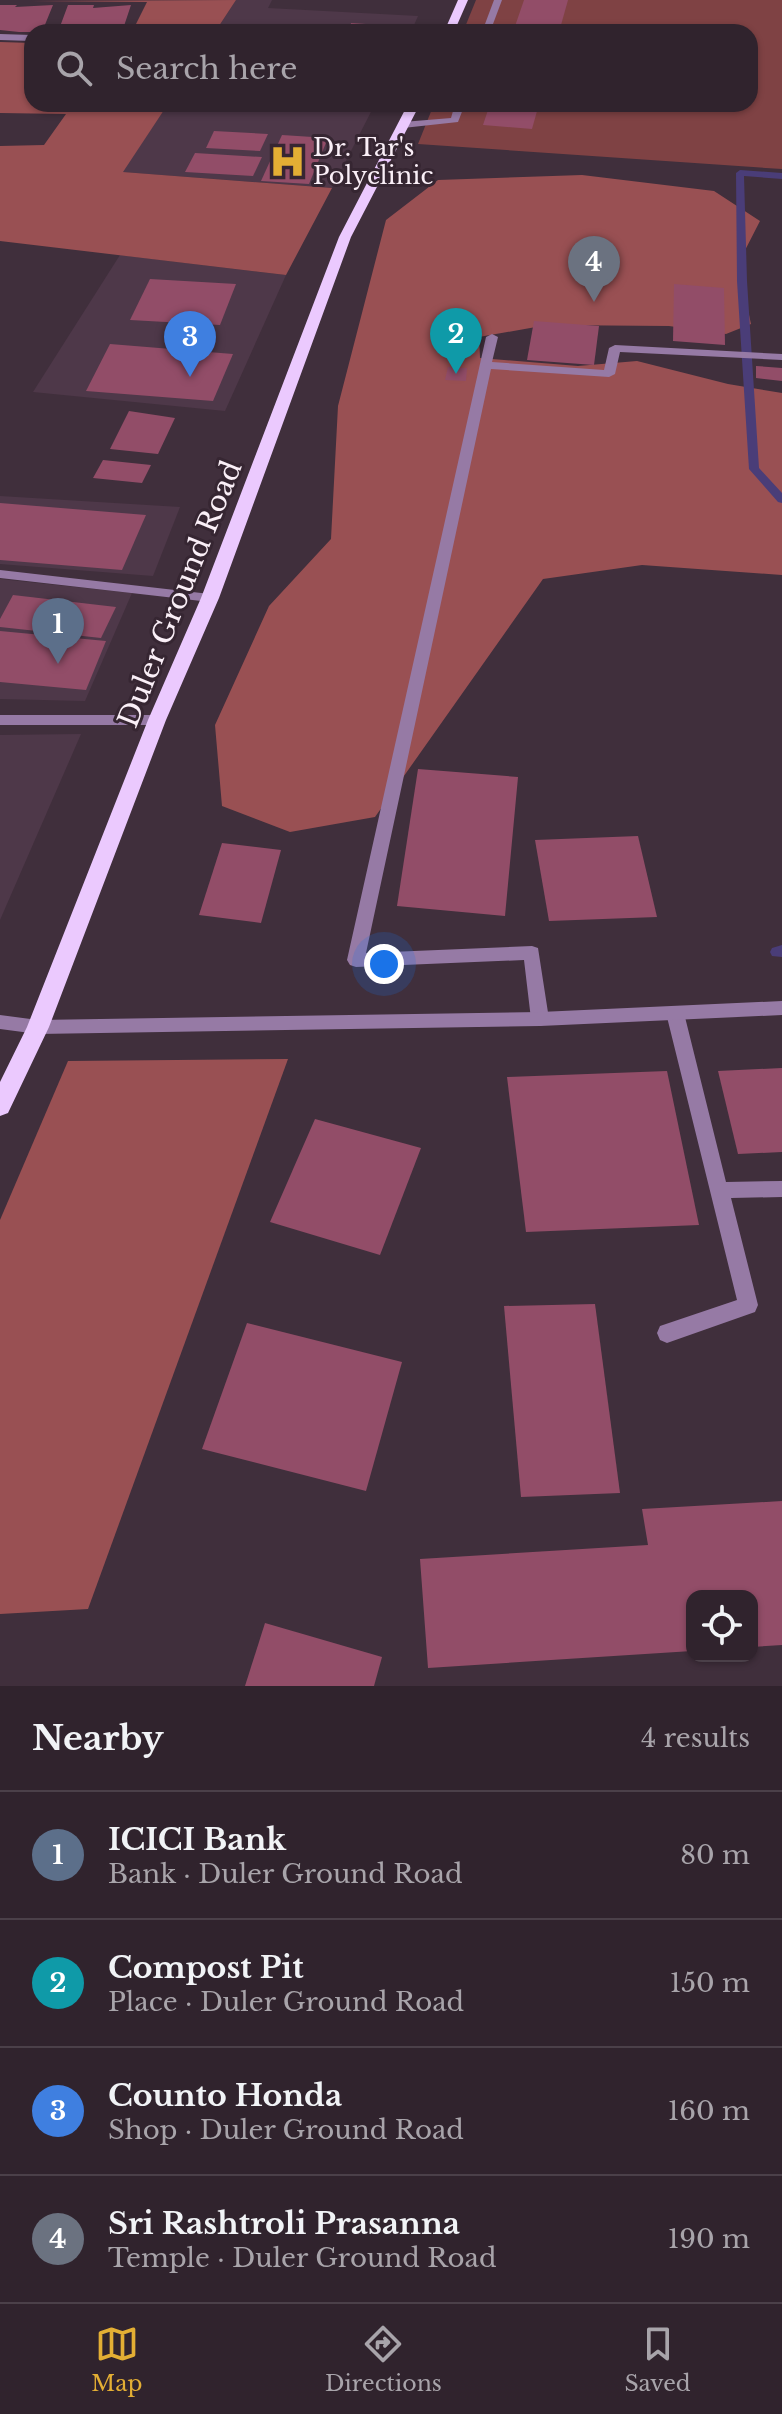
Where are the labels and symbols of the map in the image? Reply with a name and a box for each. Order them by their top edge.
place label: Dr. Tar's Polyclinic [313,133,434,190]
hospital icon: Dr. Tar's Polyclinic [268,142,306,180]
pin: 4 [568,236,620,302]
pin: 2 [430,308,482,374]
pin: 3 [164,311,216,377]
street label: Duler Ground Road [110,455,250,732]
pin: 1 [32,598,84,664]
your location [364,944,404,984]

